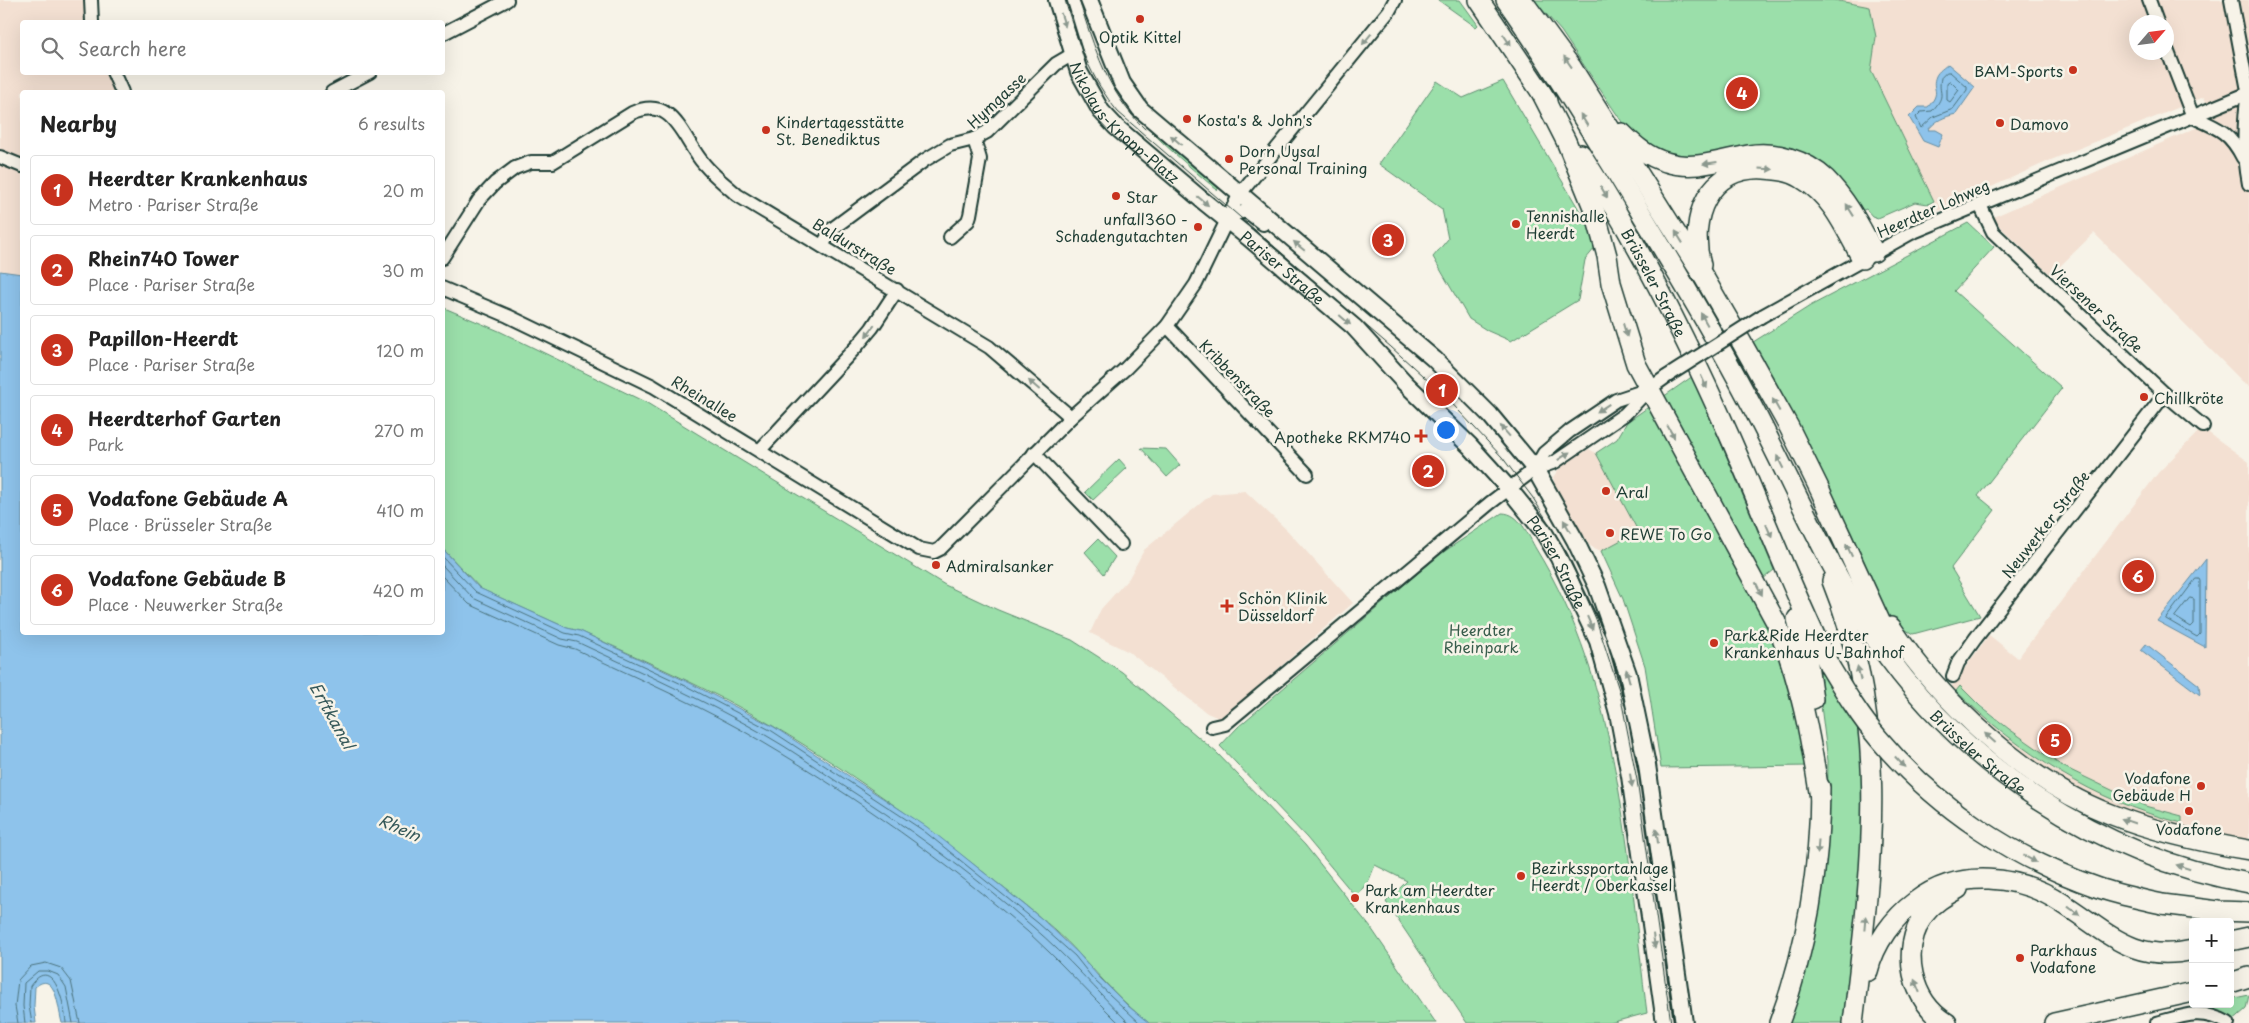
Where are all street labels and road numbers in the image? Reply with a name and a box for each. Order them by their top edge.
street label: Nikolaus-Knopp-Platz [1065,59,1185,188]
street label: Hymgasse [961,66,1031,133]
street label: Heerdter Lohweg [1873,173,1993,243]
street label: Baldurstraße [809,212,901,280]
street label: Pariser Straße [1236,224,1330,309]
street label: Brüsseler Straße [1617,224,1693,340]
street label: Viersener Straße [2045,259,2149,357]
street label: Kribbenstraße [1195,334,1281,422]
street label: Rheinallee [667,369,743,427]
street label: Neuwerker Straße [1996,465,2094,583]
street label: Pariser Straße [1523,510,1593,612]
street label: Brüsseler Straße [1926,704,2031,799]

